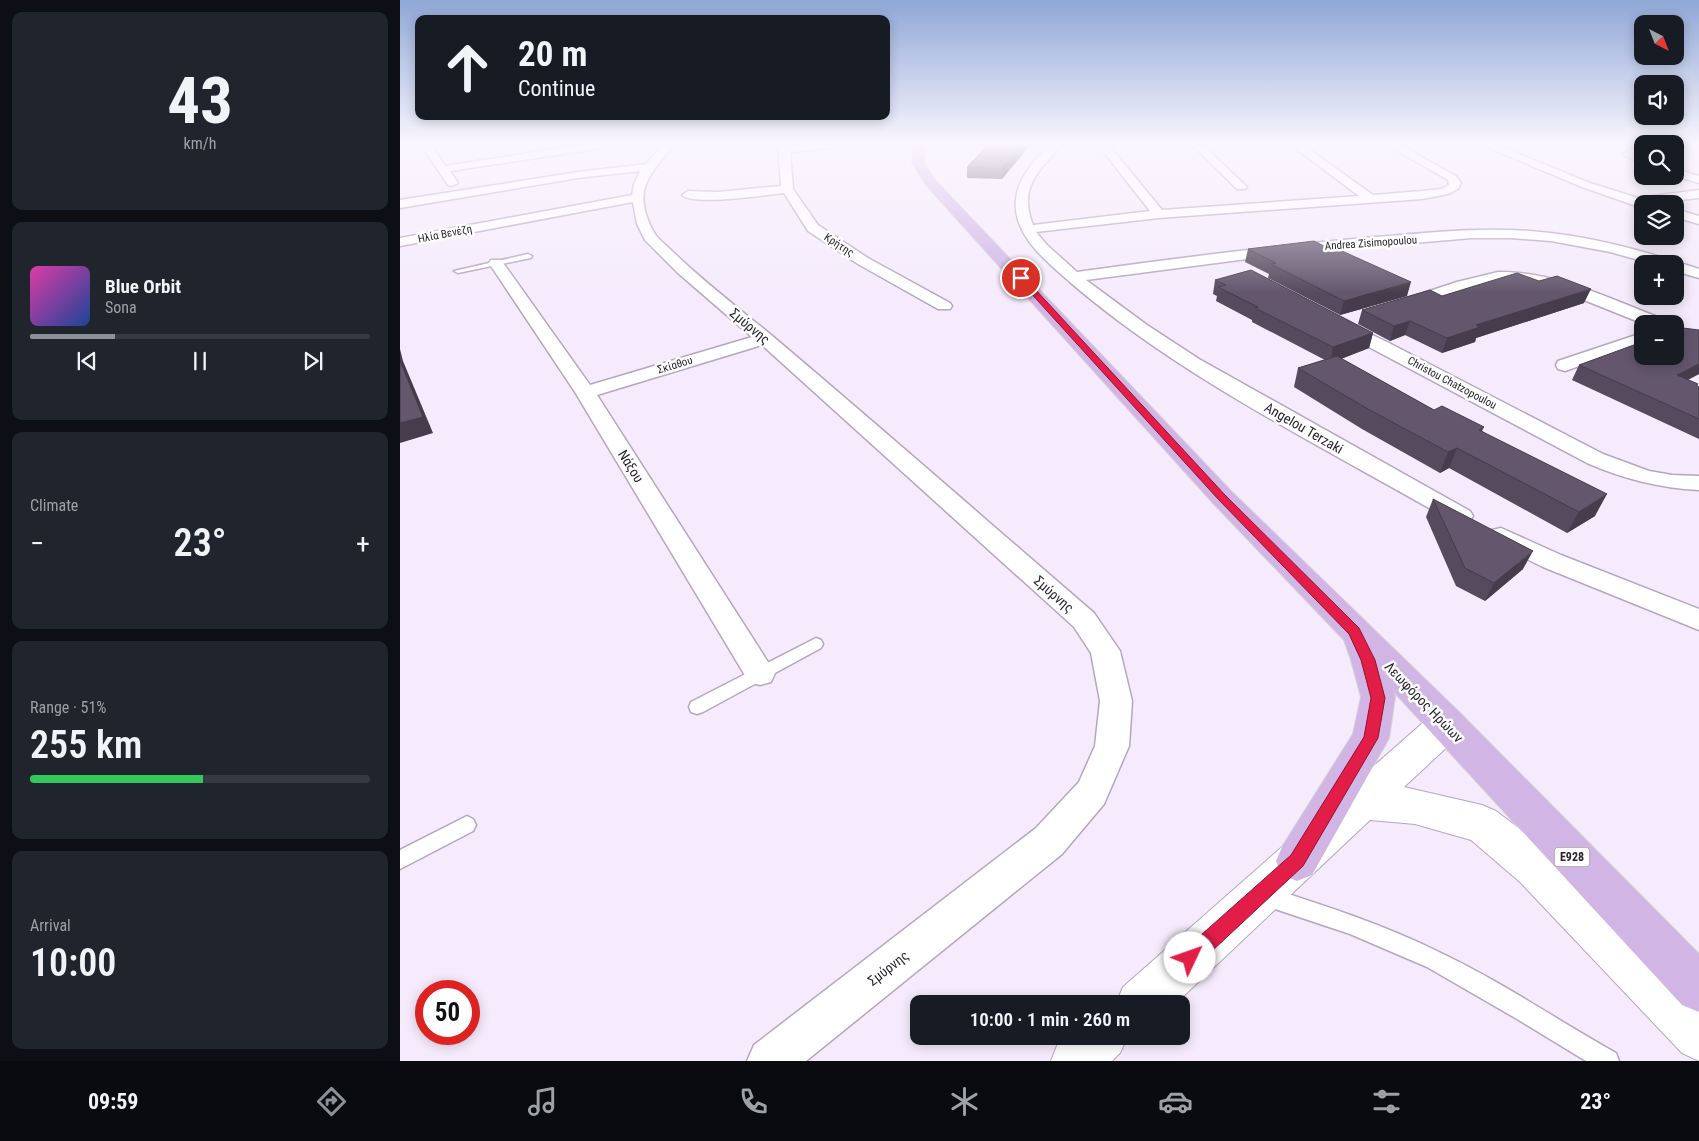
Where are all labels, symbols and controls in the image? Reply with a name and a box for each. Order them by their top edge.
north arrow [1634,15,1684,65]
map controls [1634,15,1684,365]
text: 20 m [518,34,587,75]
icon: ahead [435,35,500,100]
text: 43 [167,63,233,139]
button: sound [1634,75,1684,125]
text: Continue [518,76,595,101]
text: km/h [184,134,216,153]
button: search [1634,135,1684,185]
button: layers [1634,195,1684,245]
street label: Ηλία Βενέζη [417,222,473,246]
street label: Κρήτης [822,231,856,259]
street label: Andrea Zisimopoulou [1324,233,1418,253]
button: + [1634,255,1684,305]
pin [1000,257,1042,299]
icon: arrive [1007,264,1035,292]
text: Blue Orbit [105,275,181,298]
text: Sona [105,298,137,317]
street label: Σμύρνης [727,305,773,347]
button: − [1634,315,1684,365]
icon: previous [73,347,101,375]
icon: pause [186,347,214,375]
icon: next [299,347,327,375]
street label: Σκίαθου [656,354,694,376]
street label: Christou Chatzopoulou [1405,354,1499,412]
street label: Angelou Terzaki [1262,399,1346,457]
street label: Νάξου [615,447,647,485]
text: Climate [30,496,78,515]
text: 23° [174,521,226,565]
text: − [30,527,44,560]
text: + [356,527,370,560]
street label: Σμύρνης [1031,572,1077,616]
street label: Λεωφόρος Ηρώων [1381,658,1466,746]
text: Range · 51% [30,698,106,717]
text: 255 km [30,723,142,767]
road number: E928 [1554,848,1590,866]
text: Arrival [30,916,71,935]
position arrow [1163,931,1215,983]
text: 10:00 [30,941,116,985]
street label: Σμύρνης [864,947,912,989]
speed limit sign: 50 [415,980,480,1045]
text: 10:00 · 1 min · 260 m [970,1008,1130,1031]
icon: directions [314,1084,349,1119]
icon: music [525,1084,560,1119]
icon: phone [736,1084,771,1119]
icon: climate [947,1084,982,1119]
icon: car [1158,1084,1193,1119]
icon: filters [1369,1084,1404,1119]
text: 09:59 [88,1089,138,1114]
text: 23° [1580,1089,1611,1114]

